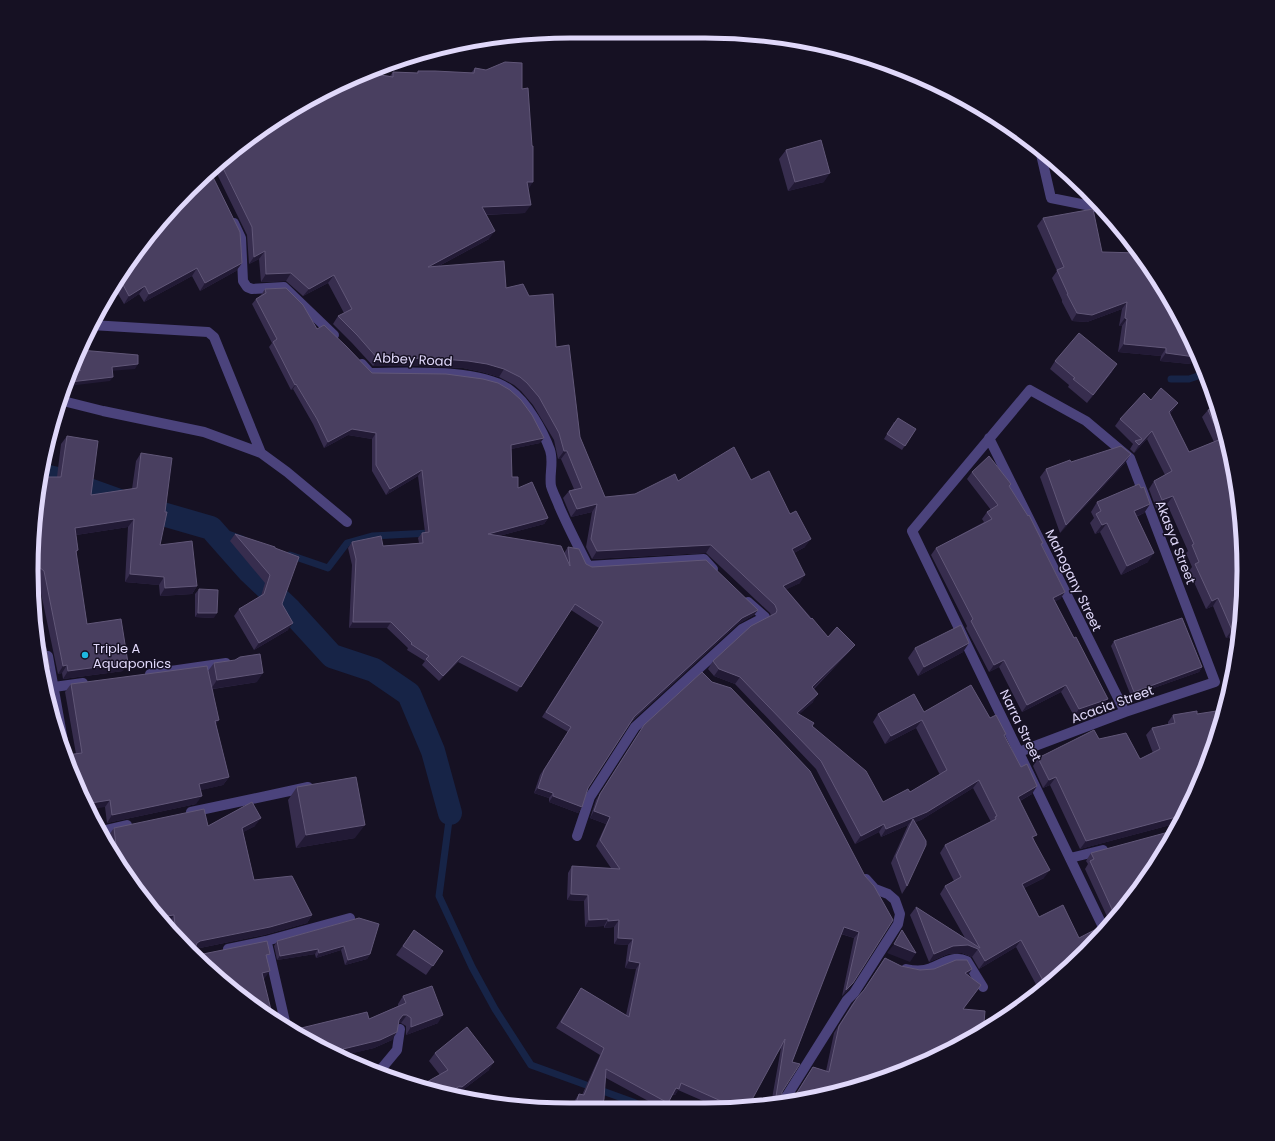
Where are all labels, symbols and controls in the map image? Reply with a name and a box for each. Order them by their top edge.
street label: Abbey Road [373,348,453,371]
street label: Akasya Street [1151,497,1200,587]
street label: Mahogany Street [1041,526,1107,635]
place label: Triple A Aquaponics [93,639,171,673]
marker: Triple A Aquaponics [80,650,90,660]
street label: Acacia Street [1068,681,1156,728]
street label: Narra Street [995,686,1046,765]

